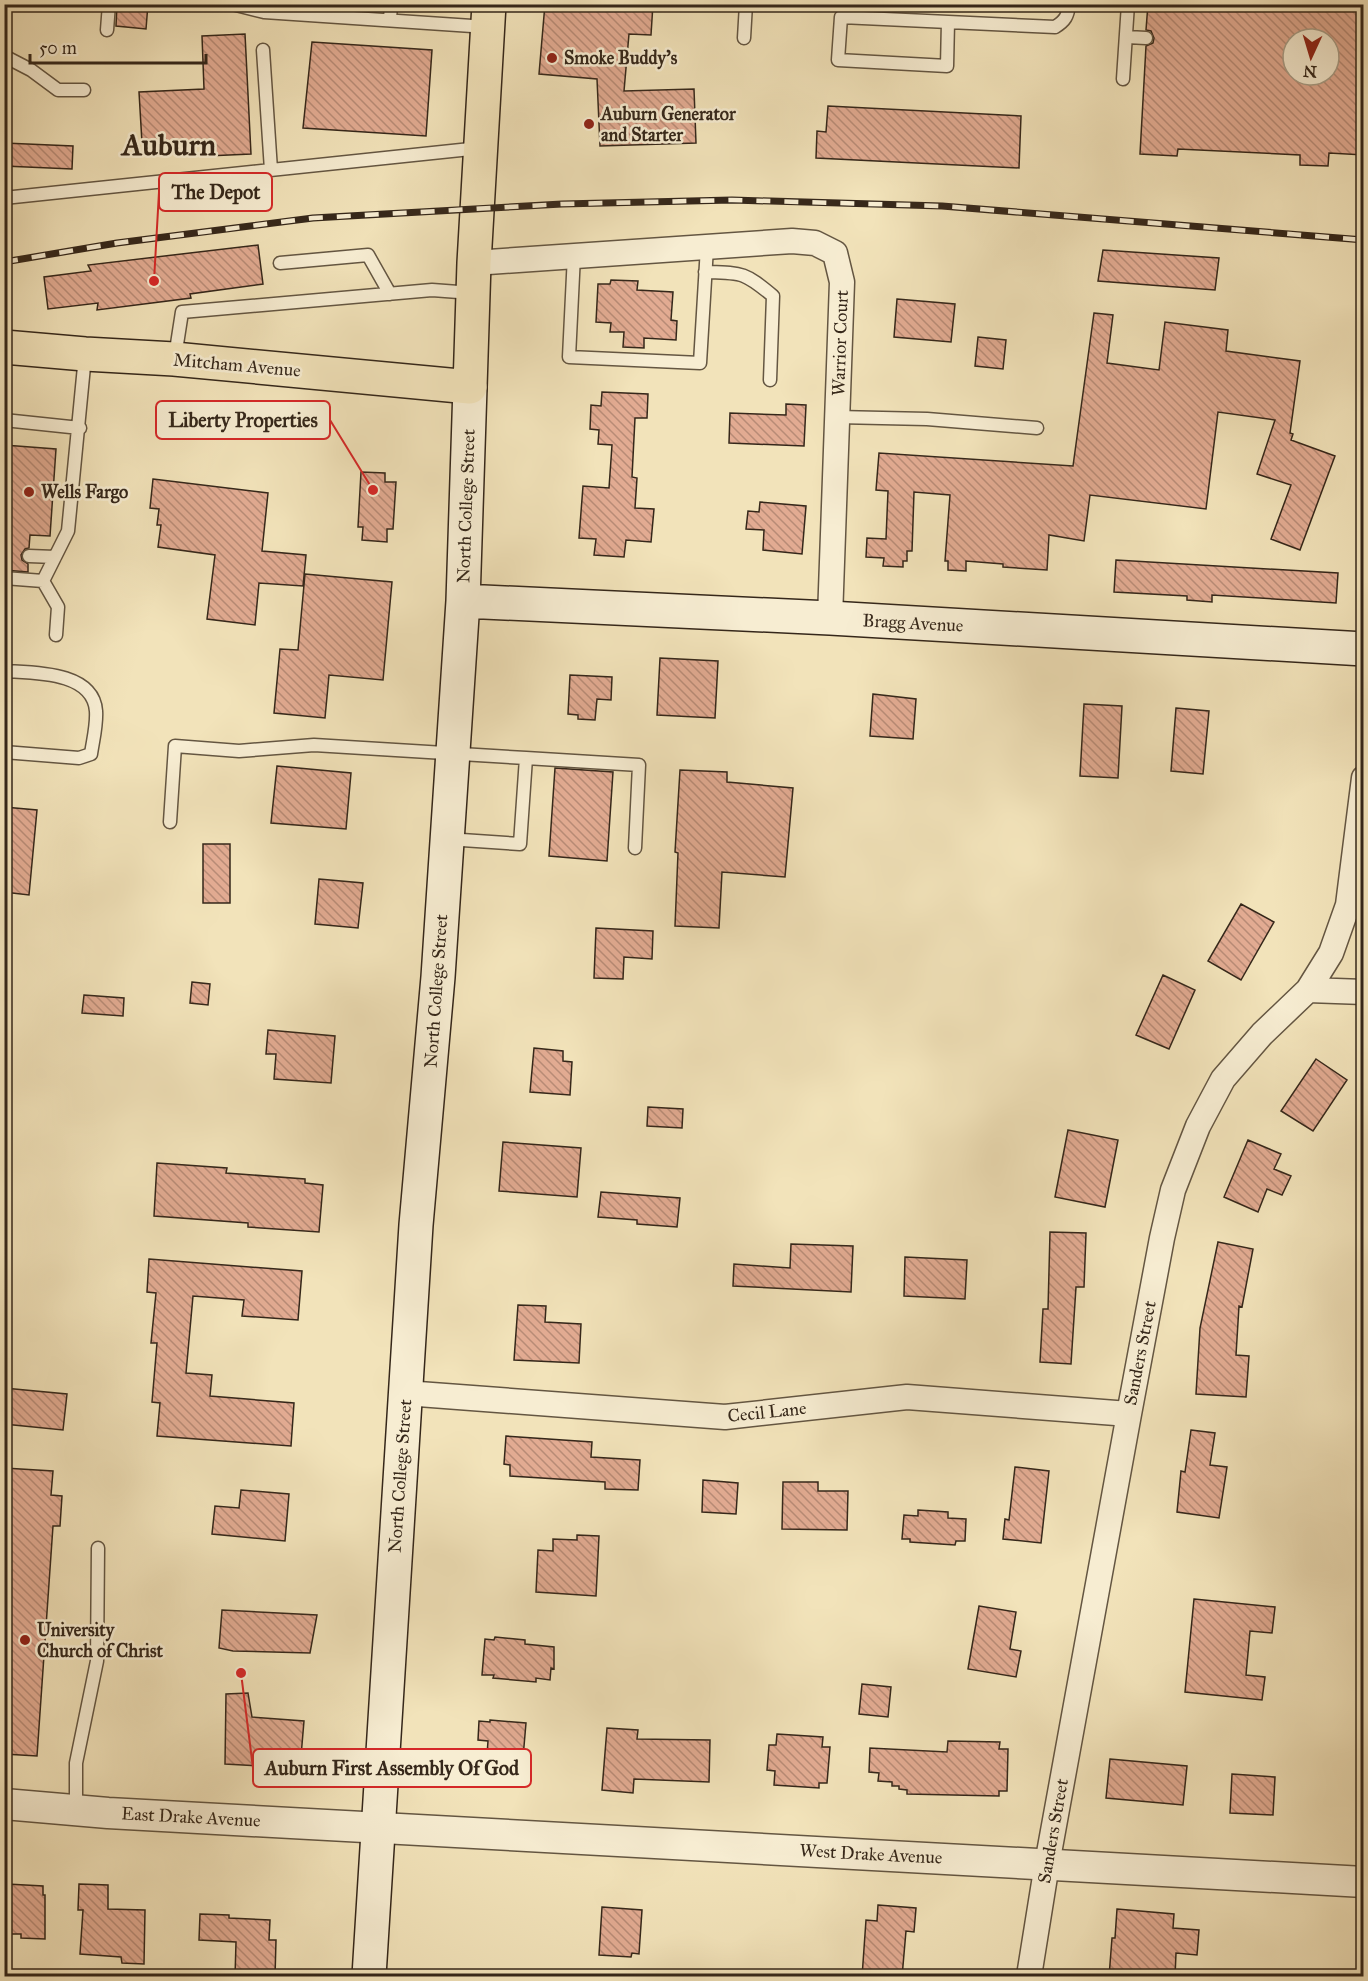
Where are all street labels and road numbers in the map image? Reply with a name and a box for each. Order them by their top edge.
street label: Warrior Court [827,289,853,396]
street label: Mitcham Avenue [172,348,302,382]
street label: North College Street [452,428,481,583]
street label: Bragg Avenue [862,609,964,638]
street label: North College Street [420,913,453,1069]
street label: Sanders Street [1119,1298,1161,1407]
street label: Cecil Lane [726,1397,808,1427]
street label: North College Street [384,1398,417,1554]
street label: Sanders Street [1033,1776,1073,1885]
street label: East Drake Avenue [121,1802,261,1832]
street label: West Drake Avenue [799,1839,943,1869]

